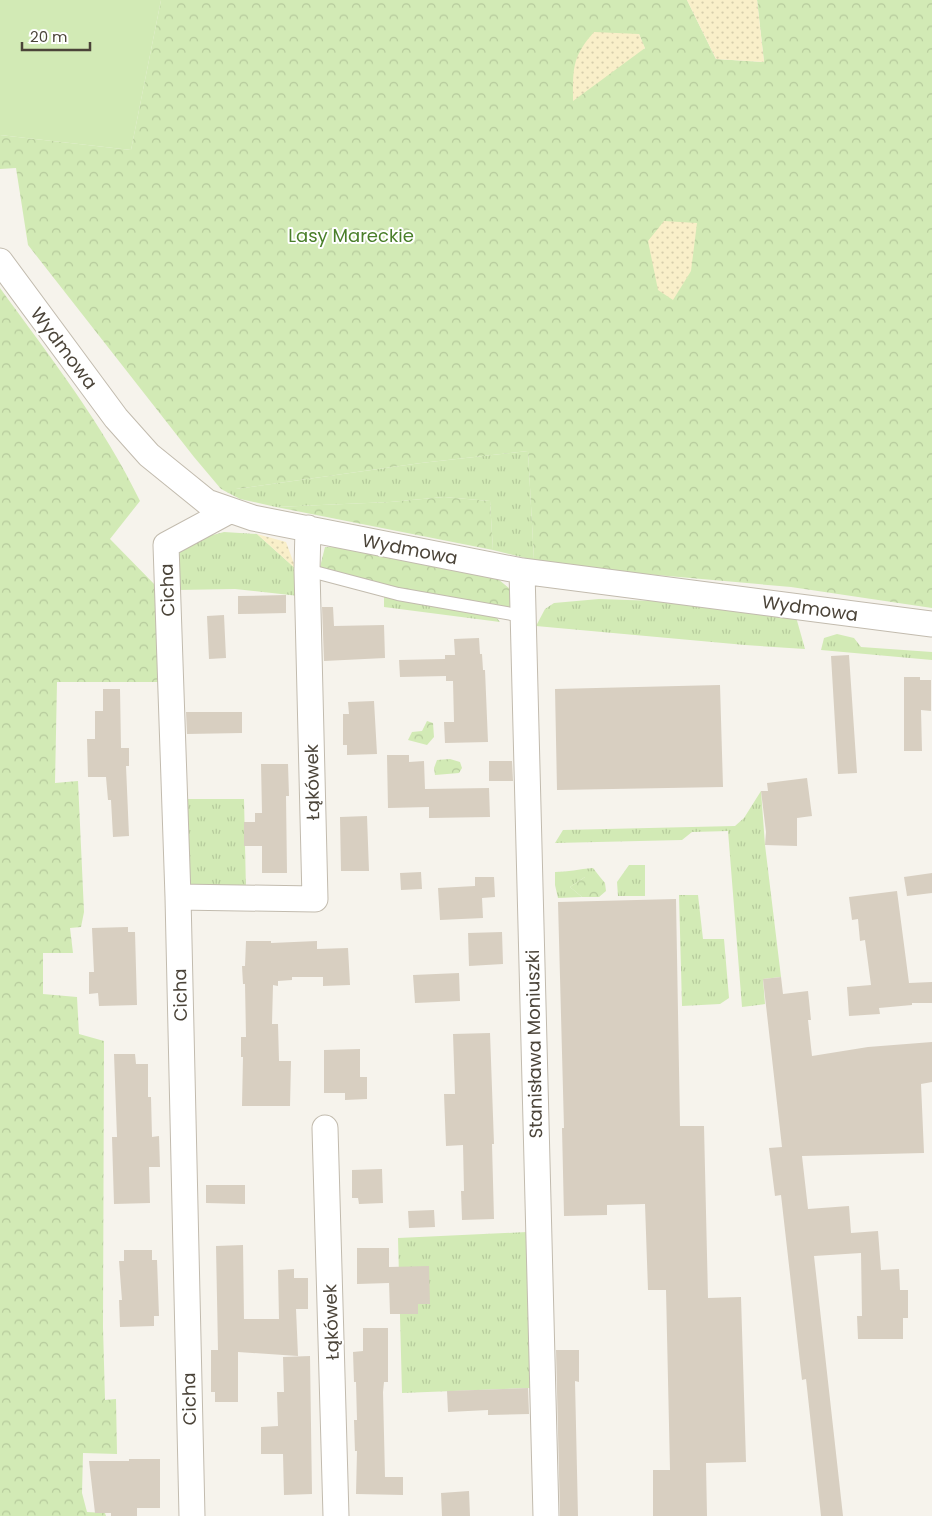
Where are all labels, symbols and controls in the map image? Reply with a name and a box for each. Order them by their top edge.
scale bar [22,20,90,52]
text: 20 m [30,26,68,47]
park label: Lasy Mareckie [288,223,414,248]
street label: Wydmowa [25,302,103,394]
street label: Wydmowa [360,527,460,571]
street label: Cicha [154,563,180,617]
street label: Wydmowa [760,589,860,627]
street label: Łąkówek [299,743,325,820]
street label: Stanisława Moniuszki [520,949,548,1139]
street label: Cicha [167,968,193,1022]
street label: Łąkówek [317,1283,345,1360]
street label: Cicha [176,1372,202,1426]

